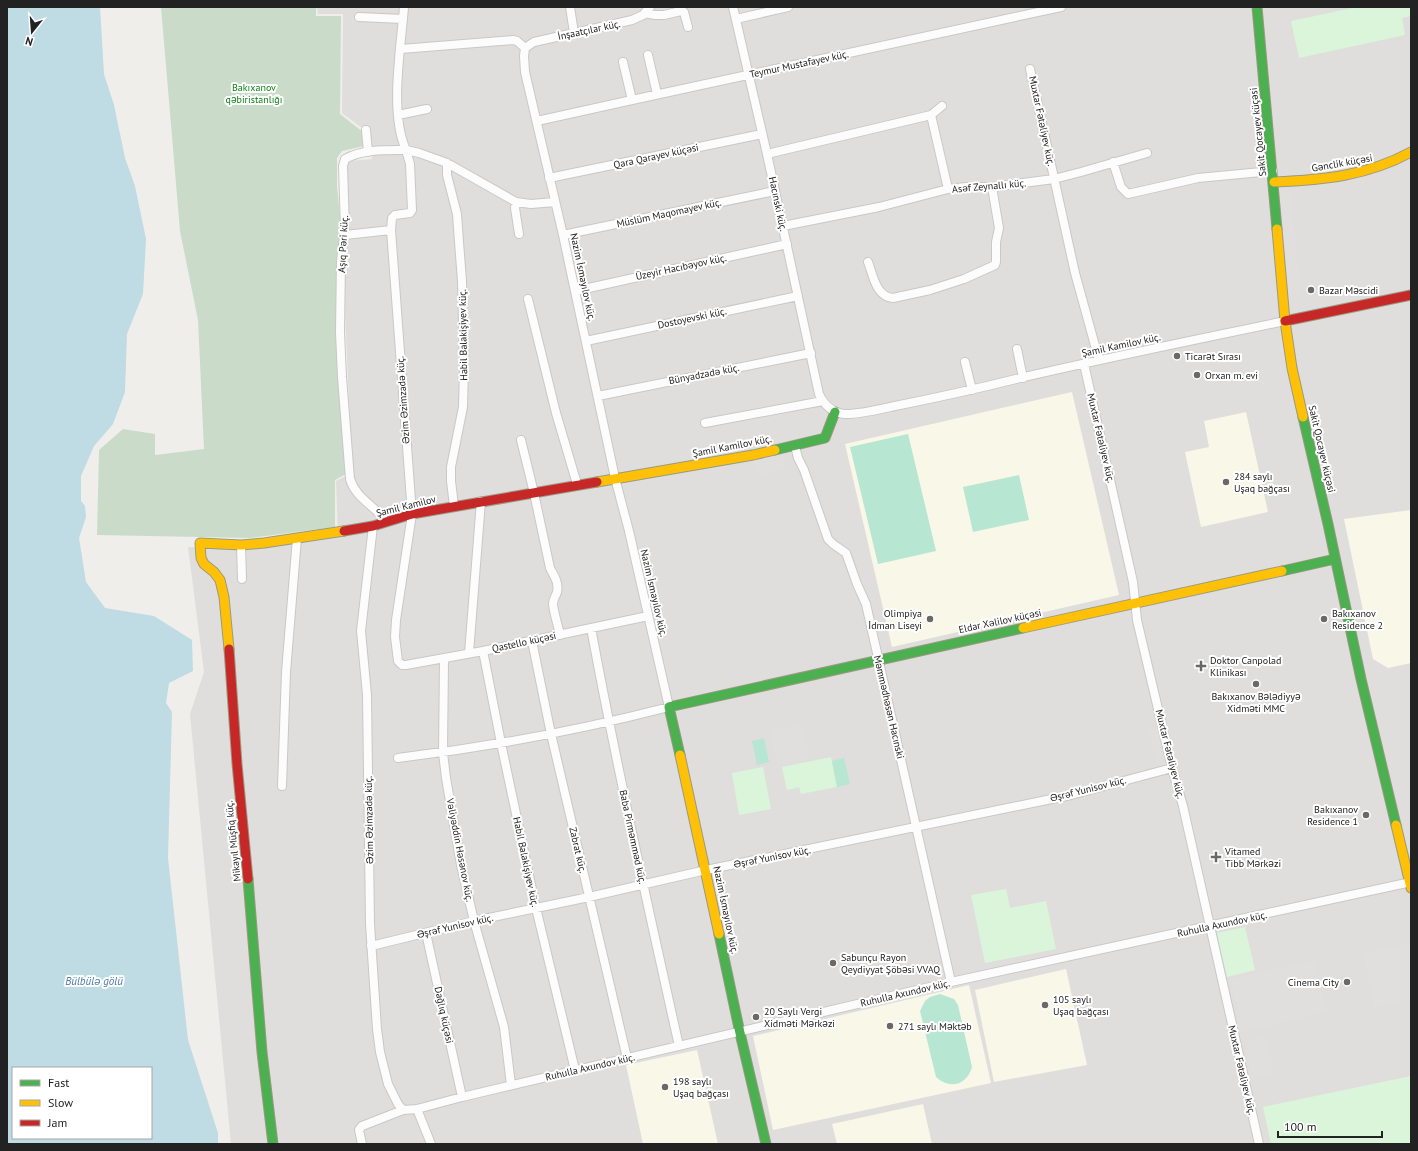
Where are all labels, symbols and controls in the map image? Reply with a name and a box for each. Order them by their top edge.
north arrow [12,12,52,52]
street label: İnşaatçılar küç. [556,17,622,43]
text: N [24,34,35,49]
street label: Teymur Mustafayev küç. [748,47,850,81]
street label: Muxtar Fətəliyev küç. [1026,75,1058,167]
park label: Bakıxanov qəbiristanlığı [226,81,282,106]
street label: Sakit Qocayev küçəsi [1247,87,1269,177]
street label: Qara Qarayev küçəsi [612,141,700,171]
street label: Gənclik küçəsi [1311,151,1373,175]
street label: Hacınski küç. [766,175,790,233]
street label: Asəf Zeynallı küç. [951,176,1027,196]
street label: Müslüm Maqomayev küç. [615,196,723,230]
street label: Aşıq Pəri küç. [335,215,351,273]
street label: Nazim İsmayılov küç. [567,232,599,322]
street label: Üzeyir Hacıbəyov küç. [634,251,728,283]
place label: Bazar Məscidi [1319,284,1378,297]
marker: Bazar Məscidi [1306,285,1316,295]
street label: Habil Balakişiyev küç. [456,289,470,381]
street label: Dostoyevski küç. [656,304,728,332]
street label: Şamil Kamilov küç. [1080,330,1162,360]
place label: Ticarət Sırası [1185,350,1241,363]
marker: Ticarət Sırası [1172,351,1182,361]
street label: Əzim Əzimzadə küç. [393,356,413,444]
street label: Bünyadzadə küç. [668,361,740,387]
place label: Orxan m. evi [1205,369,1258,382]
marker: Orxan m. evi [1192,370,1202,380]
street label: Muxtar Fətəliyev küç. [1084,392,1118,484]
street label: Sakit Qocayev küçəsi [1306,404,1338,494]
street label: Şamil Kamilov küç. [691,432,773,460]
place label: 284 saylı Uşaq bağçası [1234,470,1290,495]
marker: 284 saylı Uşaq bağçası [1221,477,1231,487]
street label: Şamil Kamilov [375,492,437,520]
street label: Nazim İsmayılov küç. [638,548,670,638]
street label: Eldar Xəlilov küçəsi [957,606,1043,636]
place label: Olimpiya İdman Liseyi [868,607,922,632]
place label: Bakıxanov Residence 2 [1332,607,1383,632]
marker: Olimpiya İdman Liseyi [925,614,935,624]
marker: Bakıxanov Residence 2 [1319,614,1329,624]
street label: Qastello küçəsi [491,629,557,655]
street label: Məmmədhəsən Hacınski [871,654,907,760]
place label: Doktor Canpolad Klinikası [1210,654,1281,679]
marker: Doktor Canpolad Klinikası [1195,660,1207,672]
marker: Bakıxanov Bələdiyyə Xidməti MMC [1251,679,1261,689]
place label: Bakıxanov Bələdiyyə Xidməti MMC [1211,690,1301,715]
street label: Muxtar Fətəliyev küç. [1153,708,1187,800]
street label: Əşrəf Yunisov küç. [1049,773,1127,805]
street label: Əzim Əzimzadə küç. [362,776,376,864]
street label: Baba Pirməmməd küç. [617,789,649,885]
street label: Vəliyəddin Həsənov küç. [443,796,476,903]
street label: Mikayıl Müşfiq küç. [222,800,244,882]
place label: Bakıxanov Residence 1 [1307,803,1358,828]
marker: Bakıxanov Residence 1 [1361,810,1371,820]
street label: Habil Balakişiyev küç. [510,816,542,908]
street label: Zabrat küç. [566,826,590,874]
street label: Əşrəf Yunisov küç. [732,843,812,871]
place label: Vitamed Tibb Mərkəzi [1224,845,1281,870]
marker: Vitamed Tibb Mərkəzi [1210,851,1222,863]
street label: Nazim İsmayılov küç. [710,865,742,955]
street label: Ruhulla Axundov küç. [1176,908,1268,940]
street label: Əşrəf Yunisov küç. [415,911,495,941]
place label: Sabunçu Rayon Qeydiyyat Şöbəsi VVAQ [841,951,941,976]
marker: Sabunçu Rayon Qeydiyyat Şöbəsi VVAQ [828,958,838,968]
water label: Bülbülə gölü [65,974,123,988]
street label: Ruhulla Axundov küç. [859,976,951,1010]
place label: Cinema City [1288,976,1339,989]
marker: Cinema City [1342,977,1352,987]
street label: Dağlıq küçəsi [432,985,456,1045]
place label: 105 saylı Uşaq bağçası [1053,993,1109,1018]
marker: 105 saylı Uşaq bağçası [1040,1000,1050,1010]
place label: 20 Saylı Vergi Xidməti Mərkəzi [764,1005,835,1030]
marker: 20 Saylı Vergi Xidməti Mərkəzi [751,1012,761,1022]
place label: 271 saylı Məktəb [898,1020,972,1033]
marker: 271 saylı Məktəb [885,1021,895,1031]
street label: Muxtar Fətəliyev küç. [1225,1024,1259,1116]
street label: Ruhulla Axundov küç. [544,1050,636,1084]
legend [12,1067,152,1139]
text: Fast [48,1075,69,1090]
place label: 198 saylı Uşaq bağçası [673,1075,729,1100]
marker: 198 saylı Uşaq bağçası [660,1082,670,1092]
text: Slow [48,1095,73,1110]
scale bar [1278,1113,1382,1139]
text: Jam [47,1115,67,1130]
text: 100 m [1284,1119,1317,1134]

